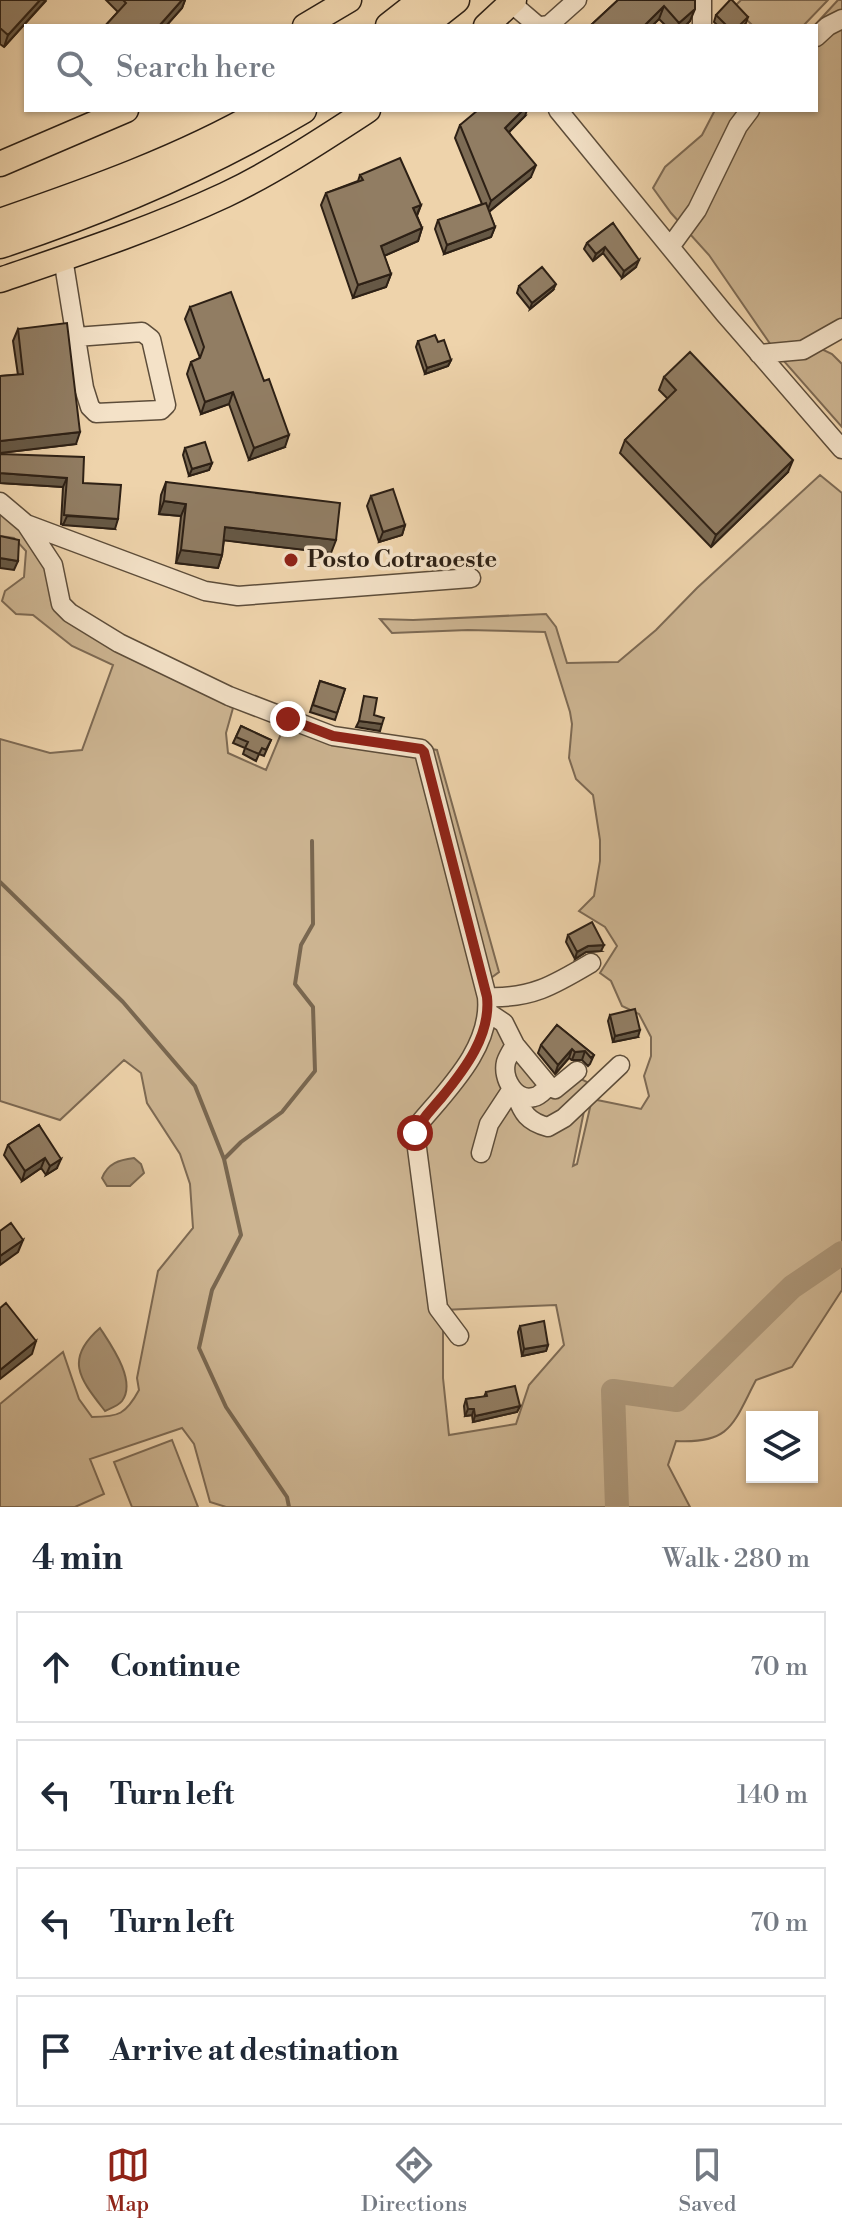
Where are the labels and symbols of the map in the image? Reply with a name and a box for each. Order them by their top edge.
place label: Posto Cotraoeste [307,545,497,575]
marker: Posto Cotraoeste [282,551,300,569]
route end [270,701,306,737]
route start [397,1115,433,1151]

